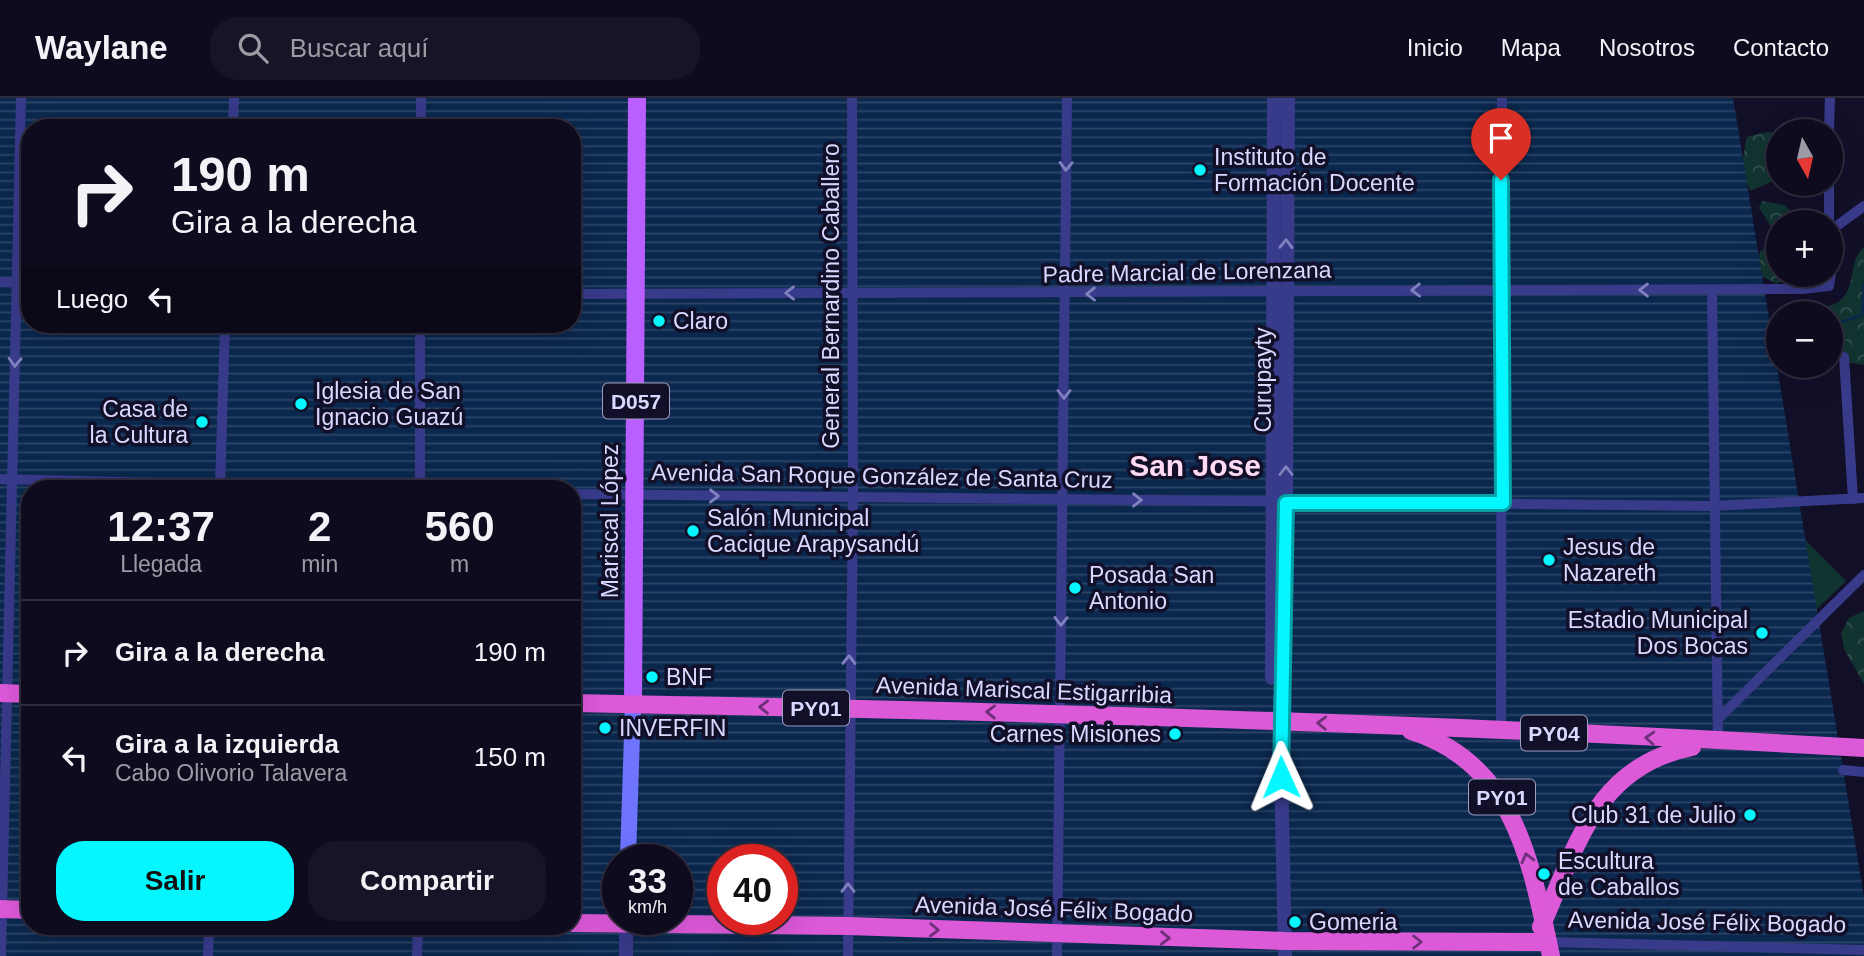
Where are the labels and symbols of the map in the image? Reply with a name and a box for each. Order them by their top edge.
pin [1471,108,1531,180]
north arrow [1766,119,1843,196]
street label: General Bernardino Caballero [818,143,844,449]
place label: Instituto de Formación Docente [1214,144,1415,196]
one-way arrow [1058,161,1073,172]
marker: Instituto de Formación Docente [1192,162,1208,178]
one-way arrow [1278,238,1294,249]
street label: Padre Marcial de Lorenzana [1042,256,1332,288]
one-way arrow [1411,282,1421,298]
one-way arrow [1638,282,1649,298]
one-way arrow [784,285,795,301]
one-way arrow [1085,286,1096,302]
place label: Claro [673,308,728,334]
marker: Claro [651,313,667,329]
street label: Curupayty [1250,327,1276,432]
one-way arrow [7,357,22,368]
place label: Iglesia de San Ignacio Guazú [315,378,463,430]
road number: D057 [603,384,669,418]
one-way arrow [1056,389,1072,399]
place label: Casa de la Cultura [90,396,188,448]
marker: Iglesia de San Ignacio Guazú [293,396,309,412]
marker: Casa de la Cultura [194,414,210,430]
street label: Mariscal López [597,444,623,598]
district label: San Jose [1129,449,1261,482]
street label: Avenida San Roque González de Santa Cruz [651,459,1113,493]
one-way arrow [1278,466,1294,476]
one-way arrow [709,488,720,504]
one-way arrow [1133,492,1143,508]
place label: Salón Municipal Cacique Arapysandú [707,505,919,557]
marker: Salón Municipal Cacique Arapysandú [685,523,701,539]
place label: Jesus de Nazareth [1563,534,1656,586]
marker: Jesus de Nazareth [1541,552,1557,568]
place label: Posada San Antonio [1089,562,1214,614]
marker: Posada San Antonio [1067,580,1083,596]
place label: Estadio Municipal Dos Bocas [1568,607,1748,659]
one-way arrow [1054,616,1069,627]
marker: Estadio Municipal Dos Bocas [1754,625,1770,641]
one-way arrow [842,655,857,666]
place label: BNF [666,664,712,690]
marker: BNF [644,669,660,685]
street label: Avenida Mariscal Estigarribia [876,672,1173,708]
road number: PY01 [783,690,849,726]
one-way arrow [758,699,769,715]
one-way arrow [986,705,997,720]
place label: INVERFIN [619,715,726,741]
one-way arrow [1317,716,1328,731]
road number: PY04 [1521,716,1587,750]
marker: INVERFIN [597,720,613,736]
place label: Carnes Misiones [990,721,1161,747]
marker: Carnes Misiones [1167,726,1183,742]
one-way arrow [1644,731,1655,746]
position arrow [1244,740,1318,814]
road number: PY01 [1469,780,1535,814]
place label: Club 31 de Julio [1571,802,1736,828]
marker: Club 31 de Julio [1742,807,1758,823]
speed limit sign: 40 [707,844,798,935]
place label: Escultura de Caballos [1558,848,1679,900]
one-way arrow [1520,852,1535,864]
marker: Escultura de Caballos [1536,866,1552,882]
one-way arrow [840,882,856,893]
street label: Avenida José Félix Bogado [914,891,1194,927]
street label: Avenida José Félix Bogado [1568,907,1846,937]
place label: Gomeria [1309,909,1397,935]
marker: Gomeria [1287,914,1303,930]
one-way arrow [929,922,940,937]
one-way arrow [1160,930,1171,946]
one-way arrow [1412,934,1423,950]

